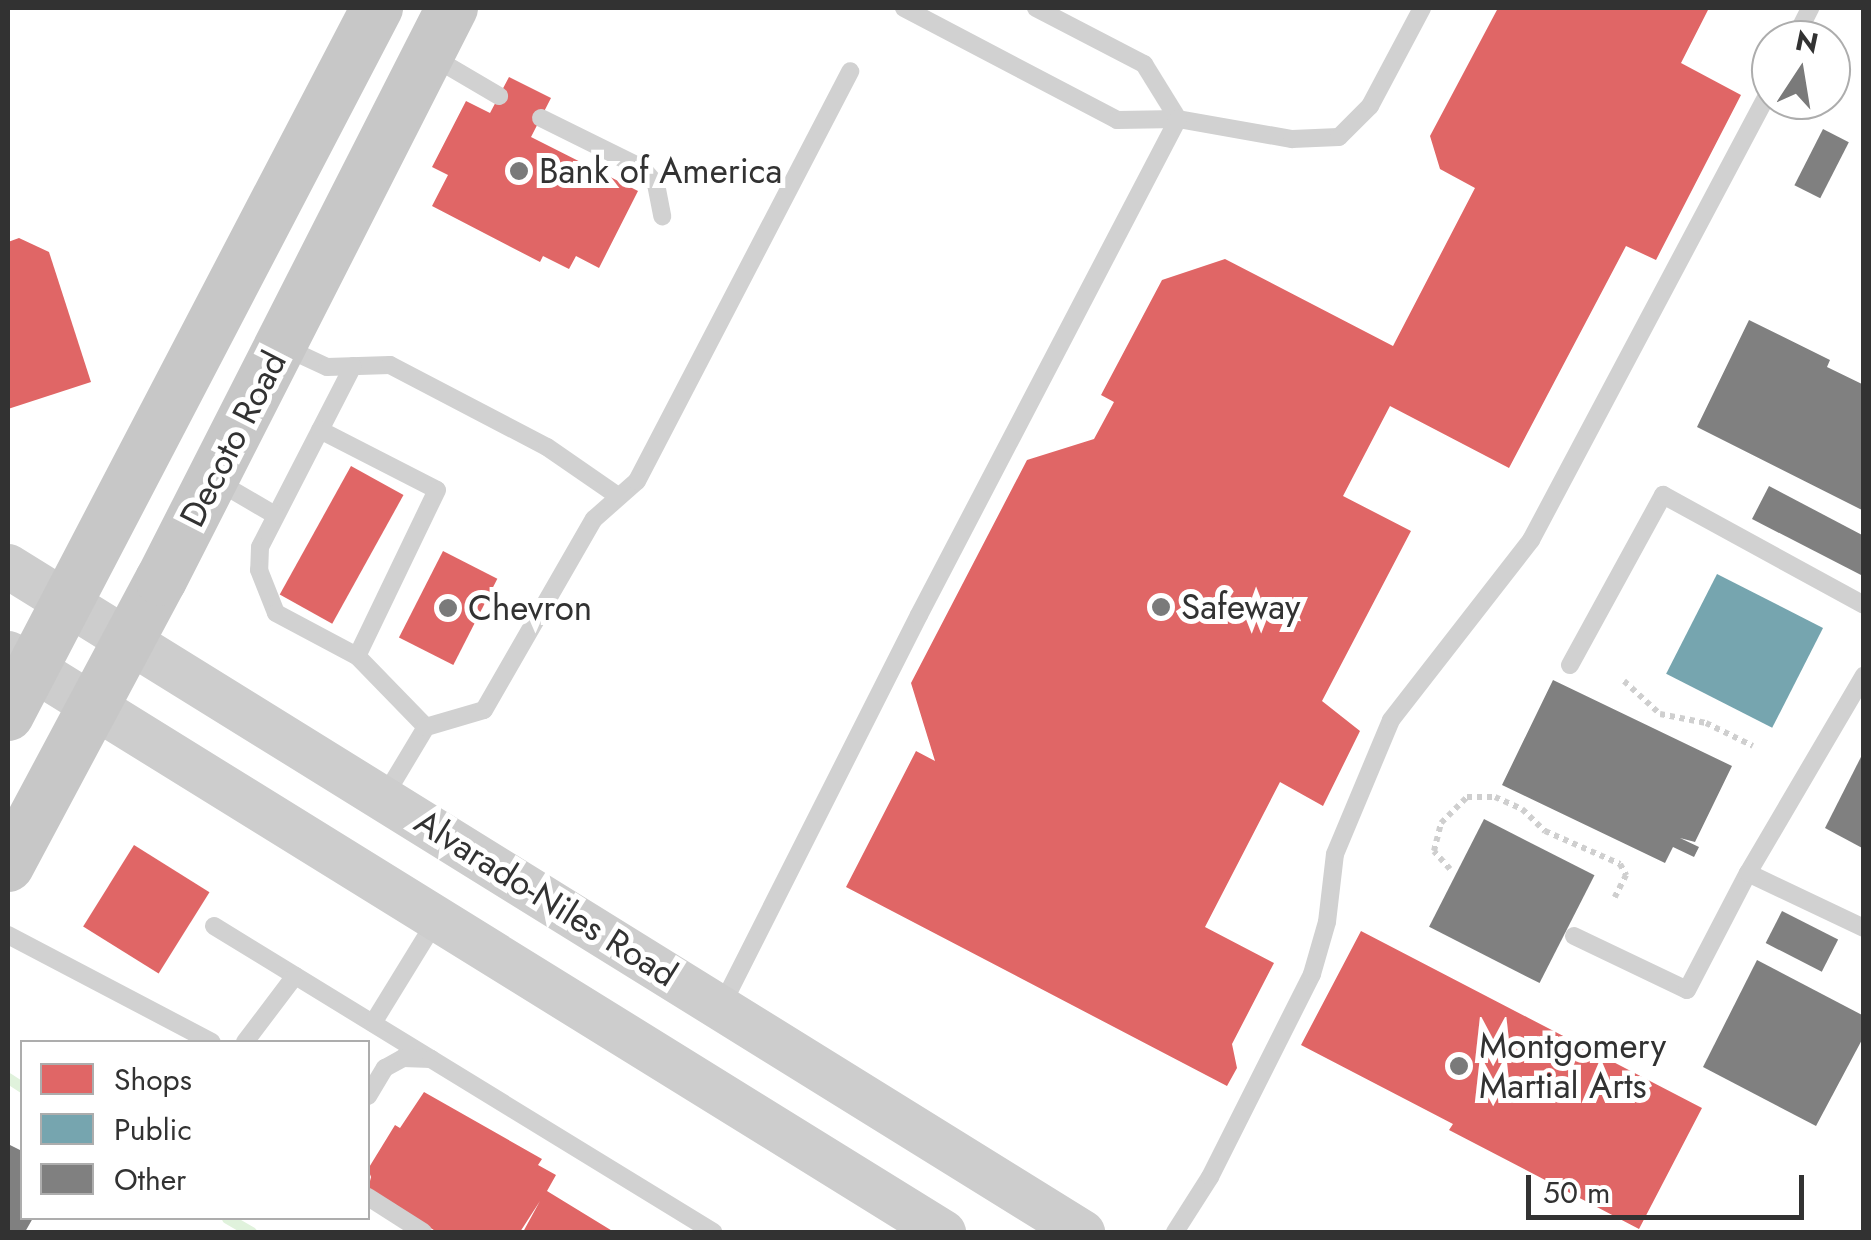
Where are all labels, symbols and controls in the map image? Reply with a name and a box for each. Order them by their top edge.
north arrow [1751,20,1851,120]
text: N [1792,20,1822,64]
place label: Bank of America [539,150,782,192]
marker: Bank of America [508,160,530,182]
street label: Decoto Road [171,344,295,534]
place label: Safeway [1181,586,1300,628]
place label: Chevron [468,587,592,629]
marker: Safeway [1150,596,1172,618]
marker: Chevron [437,597,459,619]
street label: Alvarado-Niles Road [407,800,685,996]
place label: Montgomery Martial Arts [1479,1025,1666,1107]
legend [20,1040,370,1220]
marker: Montgomery Martial Arts [1448,1055,1470,1077]
text: Shops [114,1058,192,1101]
text: Public [114,1108,192,1151]
scale bar [1531,1155,1808,1217]
text: Other [114,1158,186,1201]
text: 50 m [1543,1171,1610,1214]

